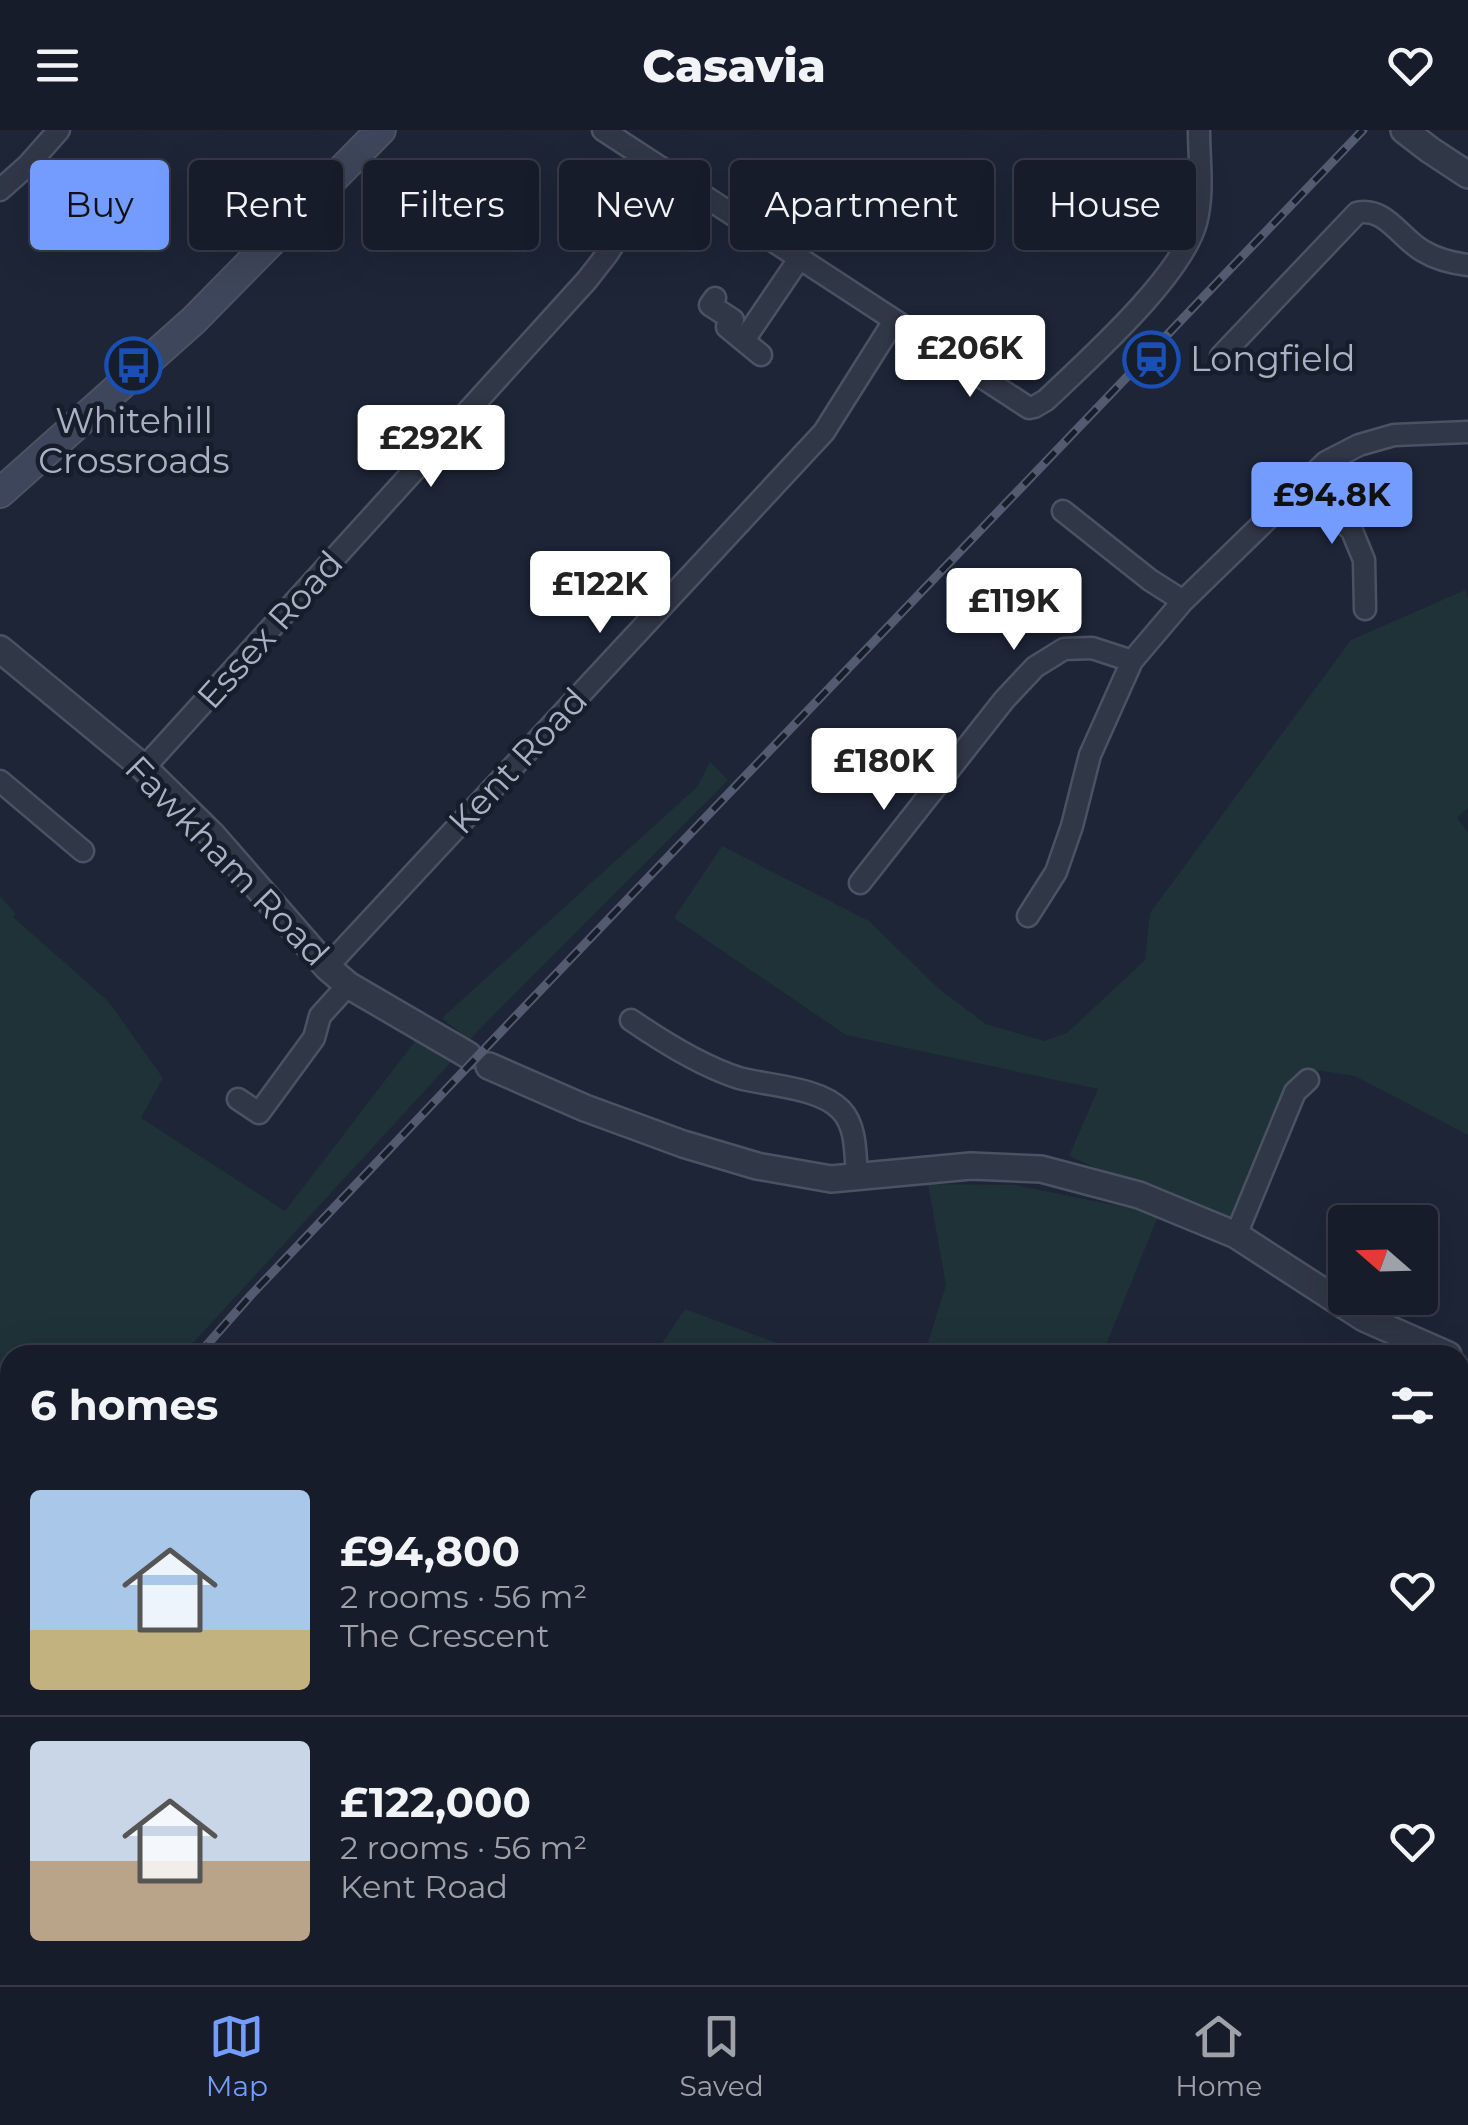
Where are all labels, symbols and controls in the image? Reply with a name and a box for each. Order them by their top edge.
icon: menu [30,38,85,93]
text: Casavia [642,38,826,93]
icon: heart [1383,38,1438,93]
chip: Buy [30,160,169,250]
chip: Rent [189,160,343,250]
chip: Filters [363,160,539,250]
chip: New [559,160,710,250]
chip: Apartment [730,160,994,250]
chip: House [1014,160,1196,250]
pin: £206K [900,315,1040,400]
text: £206K [917,328,1023,367]
station icon: Longfield [1121,329,1181,389]
bus stop icon: Whitehill Crossroads [104,335,164,395]
place label: Longfield [1190,337,1356,380]
place label: Whitehill Crossroads [38,399,230,482]
pin: £292K [361,405,501,490]
text: £292K [380,418,482,457]
pin: £94.8K [1251,462,1413,547]
text: £94.8K [1273,475,1391,514]
street label: Essex Road [188,542,352,717]
pin: £122K [530,551,670,636]
text: £122K [552,564,648,603]
pin: £119K [944,568,1084,653]
text: £119K [969,581,1059,620]
street label: Kent Road [439,679,596,843]
pin: £180K [814,728,954,813]
text: £180K [834,741,934,780]
street label: Fawkham Road [116,747,339,975]
north arrow [1328,1205,1438,1315]
map controls [1328,1205,1438,1315]
icon: filters [1385,1378,1440,1433]
text: 6 homes [30,1379,218,1431]
text: £94,800 [340,1525,520,1577]
icon: home [110,1530,230,1650]
icon: heart [1385,1563,1440,1618]
text: 2 rooms · 56 m² [340,1577,587,1616]
text: The Crescent [340,1616,549,1655]
text: £122,000 [340,1776,531,1828]
icon: home [110,1781,230,1901]
icon: heart [1385,1814,1440,1869]
text: 2 rooms · 56 m² [340,1828,587,1867]
text: Kent Road [340,1867,508,1906]
tab: Map [206,2009,268,2103]
tab: Saved [680,2009,764,2103]
tab: Home [1175,2009,1262,2103]

